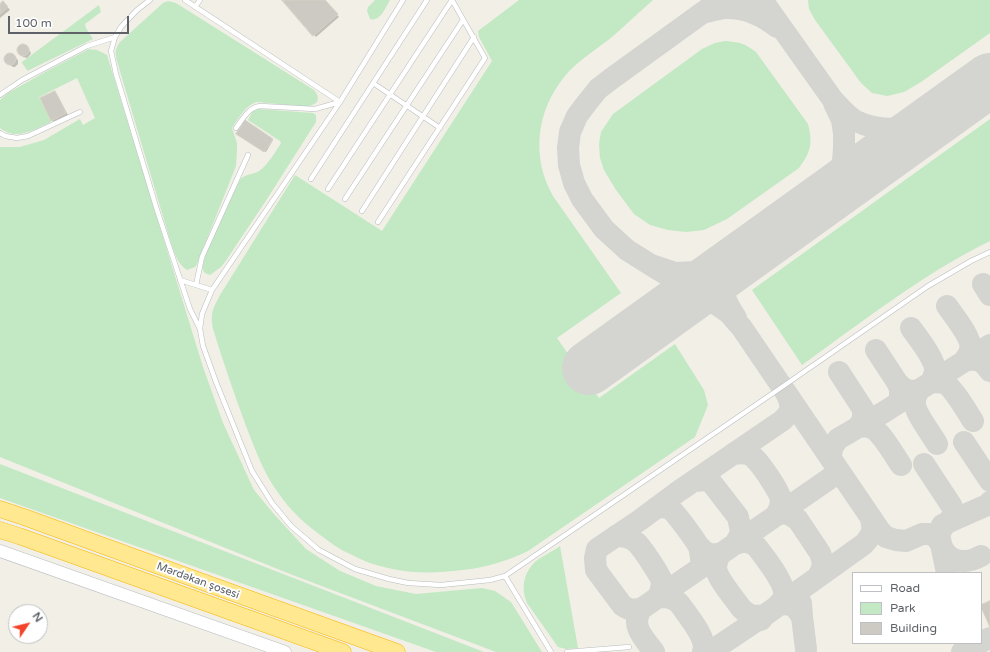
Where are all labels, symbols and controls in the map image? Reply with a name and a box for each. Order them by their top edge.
scale bar [10,8,131,34]
text: 100 m [15,16,52,30]
street label: Mərdəkan şosesi [155,560,241,602]
legend [852,572,982,644]
text: Road [890,581,920,595]
text: Park [890,601,916,615]
north arrow [8,604,48,644]
text: N [30,610,45,625]
text: Building [890,621,937,635]

